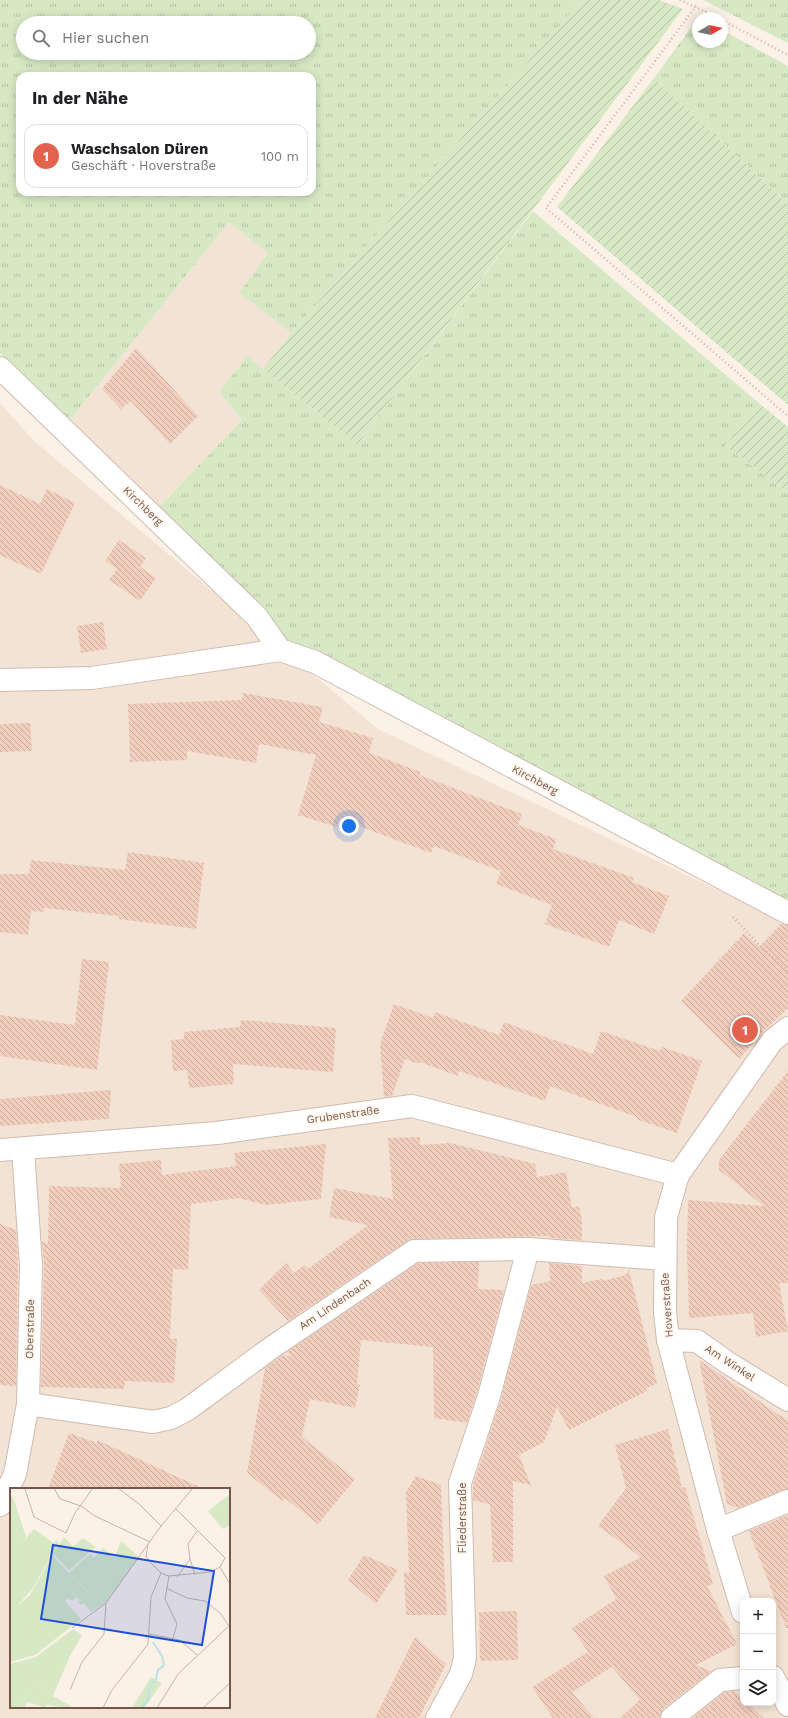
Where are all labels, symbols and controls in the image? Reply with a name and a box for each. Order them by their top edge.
north arrow [692,12,728,48]
search box [16,16,316,60]
icon: search [30,27,52,49]
text: Hier suchen [62,29,149,47]
text: In der Nähe [32,88,128,108]
text: Waschsalon Düren [71,140,208,158]
text: 1 [43,149,49,164]
text: 100 m [261,149,299,164]
text: Geschäft · Hoverstraße [71,158,216,173]
street label: Kirchberg [120,484,166,528]
street label: Kirchberg [510,762,561,798]
your location [339,816,359,836]
pin: 1 [732,1015,758,1045]
street label: Grubenstraße [306,1103,380,1127]
street label: Hoverstraße [658,1272,676,1338]
street label: Am Lindenbach [297,1275,373,1333]
street label: Oberstraße [23,1299,37,1359]
street label: Am Winkel [702,1342,758,1384]
street label: Fliederstraße [456,1483,469,1553]
inset map [10,1488,230,1708]
map controls [740,1598,776,1706]
button: + [740,1598,776,1634]
button: − [740,1634,776,1670]
button: layers [740,1670,776,1706]

